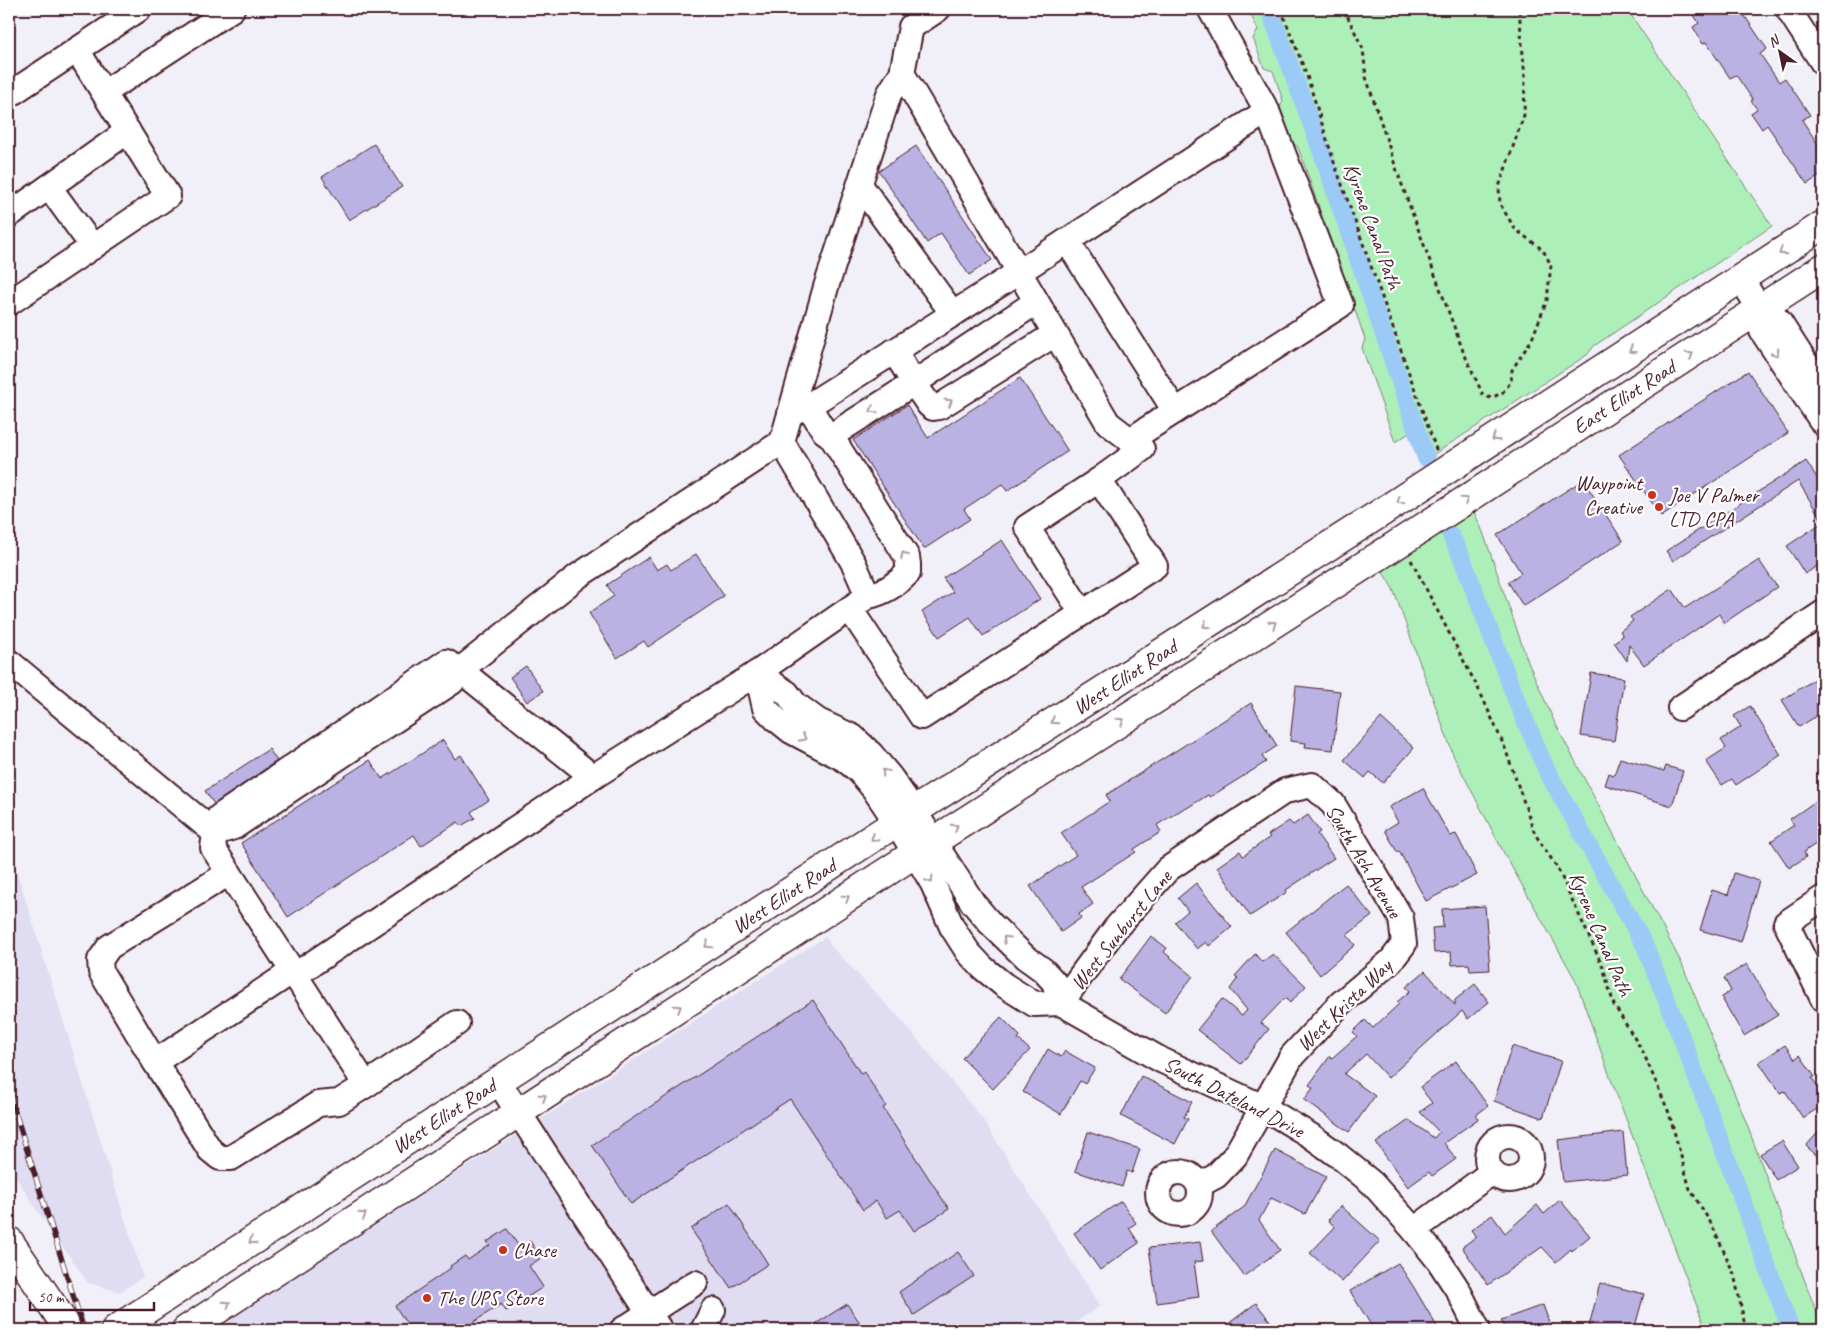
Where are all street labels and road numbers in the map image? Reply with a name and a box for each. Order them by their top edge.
street label: Kyrene Canal Path [1338,159,1408,294]
street label: East Elliot Road [1568,353,1683,440]
street label: West Elliot Road [1068,632,1184,720]
street label: South Ash Avenue [1320,800,1409,923]
street label: West Elliot Road [727,851,843,939]
street label: West Sunburst Lane [1065,864,1178,995]
street label: Kyrene Canal Path [1563,868,1639,1001]
street label: West Krista Way [1291,952,1398,1057]
street label: South Dateland Drive [1160,1050,1310,1144]
street label: West Elliot Road [387,1071,503,1159]

